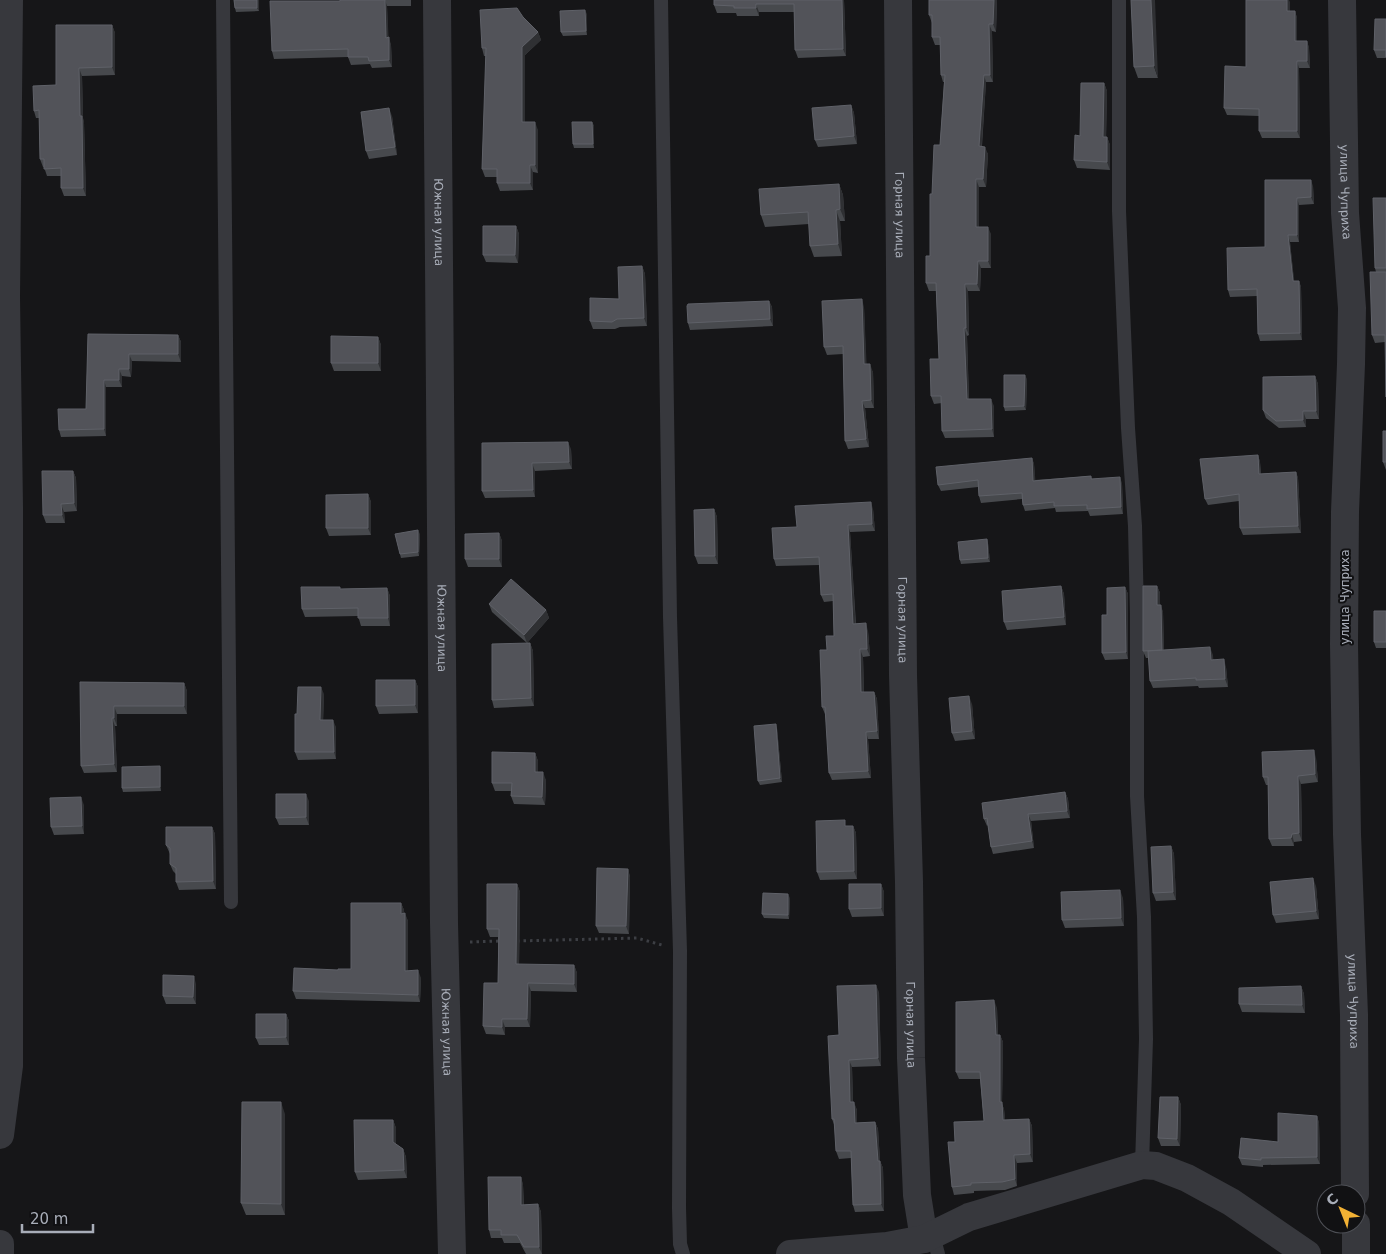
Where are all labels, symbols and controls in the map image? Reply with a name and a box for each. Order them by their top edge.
street label: улица Чуприха [1337,144,1354,240]
street label: Горная улица [892,172,907,258]
street label: Южная улица [431,178,446,266]
street label: улица Чуприха [1338,550,1352,644]
street label: Горная улица [895,577,910,663]
street label: Южная улица [434,584,449,672]
street label: улица Чуприха [1345,954,1361,1049]
street label: Горная улица [903,981,918,1069]
street label: Южная улица [439,988,455,1076]
north arrow [1316,1184,1366,1234]
text: С [1323,1190,1341,1209]
scale bar [22,1202,94,1234]
text: 20 m [30,1210,68,1228]

